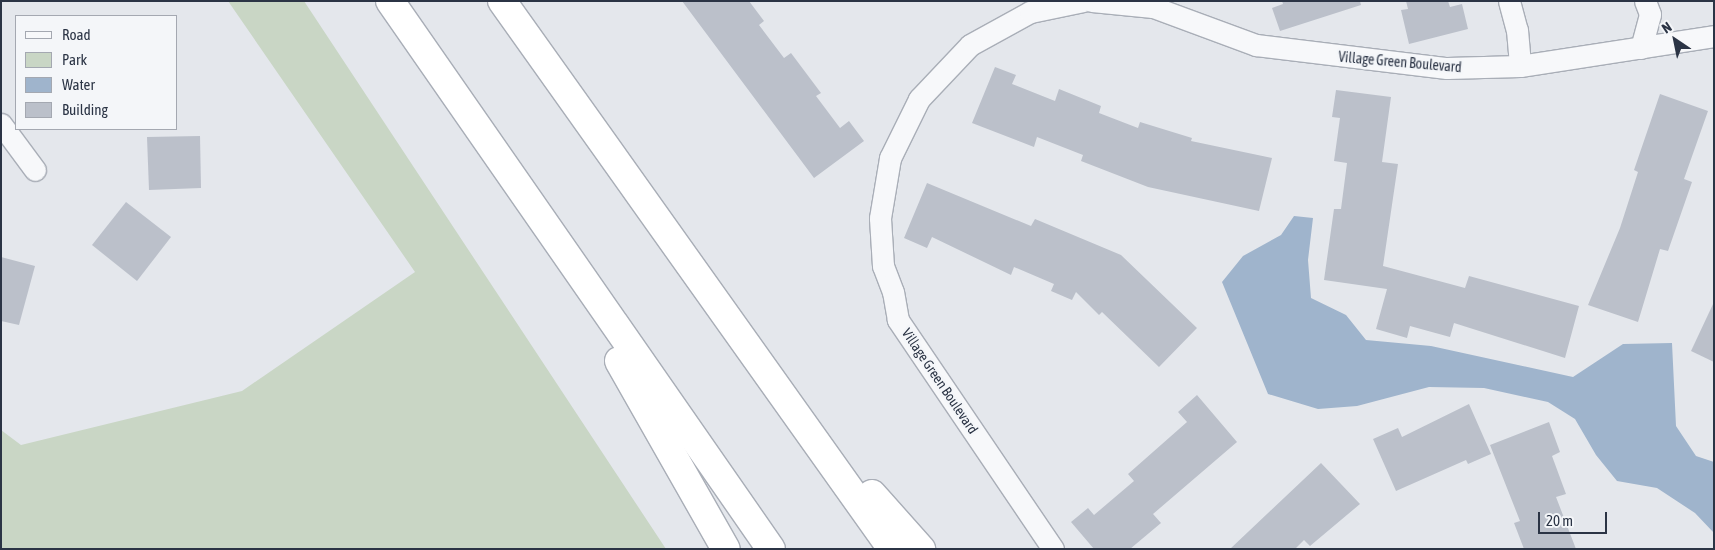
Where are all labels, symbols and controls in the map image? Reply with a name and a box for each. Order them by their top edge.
legend [15,15,178,130]
north arrow [1650,15,1700,65]
text: N [1659,19,1675,37]
text: Road [62,26,91,43]
street label: Village Green Boulevard [1338,48,1462,76]
text: Park [62,51,87,68]
text: Water [62,76,95,93]
text: Building [62,101,108,118]
street label: Village Green Boulevard [898,325,982,437]
scale bar [1540,502,1609,534]
text: 20 m [1546,512,1573,529]

